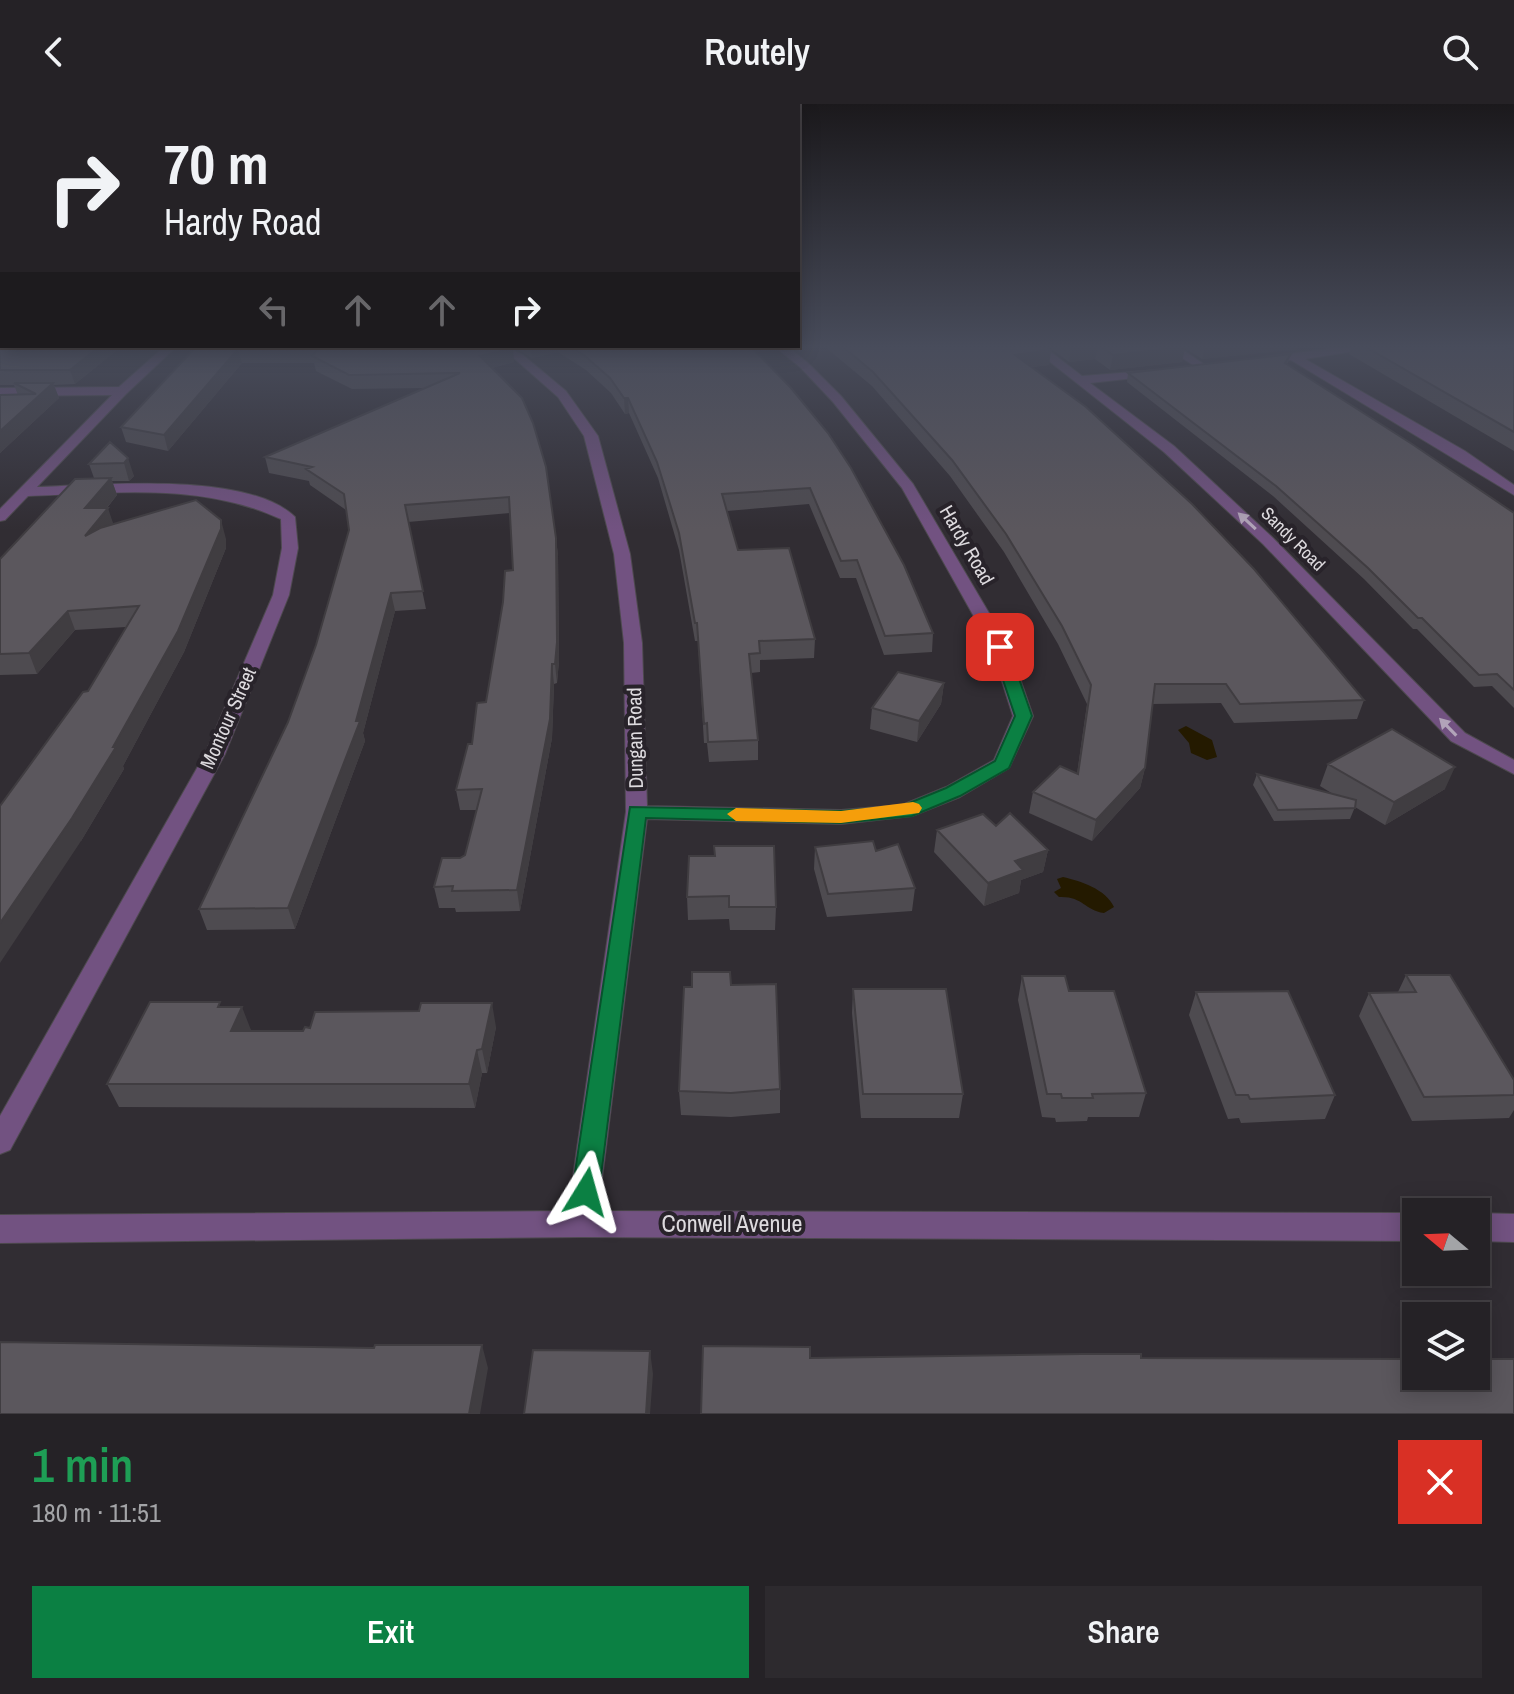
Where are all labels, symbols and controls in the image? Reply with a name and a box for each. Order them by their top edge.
text: Routely [704,28,810,76]
icon: back [32,30,76,74]
icon: search [1438,30,1482,74]
text: 70 m [164,126,269,201]
icon: right [32,136,136,240]
text: Hardy Road [164,198,322,246]
icon: left [252,288,296,332]
icon: ahead [336,288,380,332]
icon: ahead [420,288,464,332]
icon: right [504,288,548,332]
street label: Hardy Road [934,500,1001,589]
street label: Sandy Road [1256,501,1331,576]
one-way arrow [1237,513,1256,531]
pin [966,613,1034,681]
icon: arrive [978,625,1022,669]
street label: Montour Street [193,662,262,773]
street label: Dungan Road [620,687,649,789]
one-way arrow [1439,718,1458,737]
position arrow [544,1150,628,1234]
north arrow [1402,1198,1490,1286]
map controls [1402,1198,1490,1390]
street label: Conwell Avenue [662,1207,802,1239]
button: layers [1402,1302,1490,1390]
text: 1 min [32,1432,133,1497]
button: close [1398,1440,1482,1524]
text: 180 m · 11:51 [32,1495,161,1530]
button: Exit [32,1586,749,1678]
button: Share [765,1586,1482,1678]

